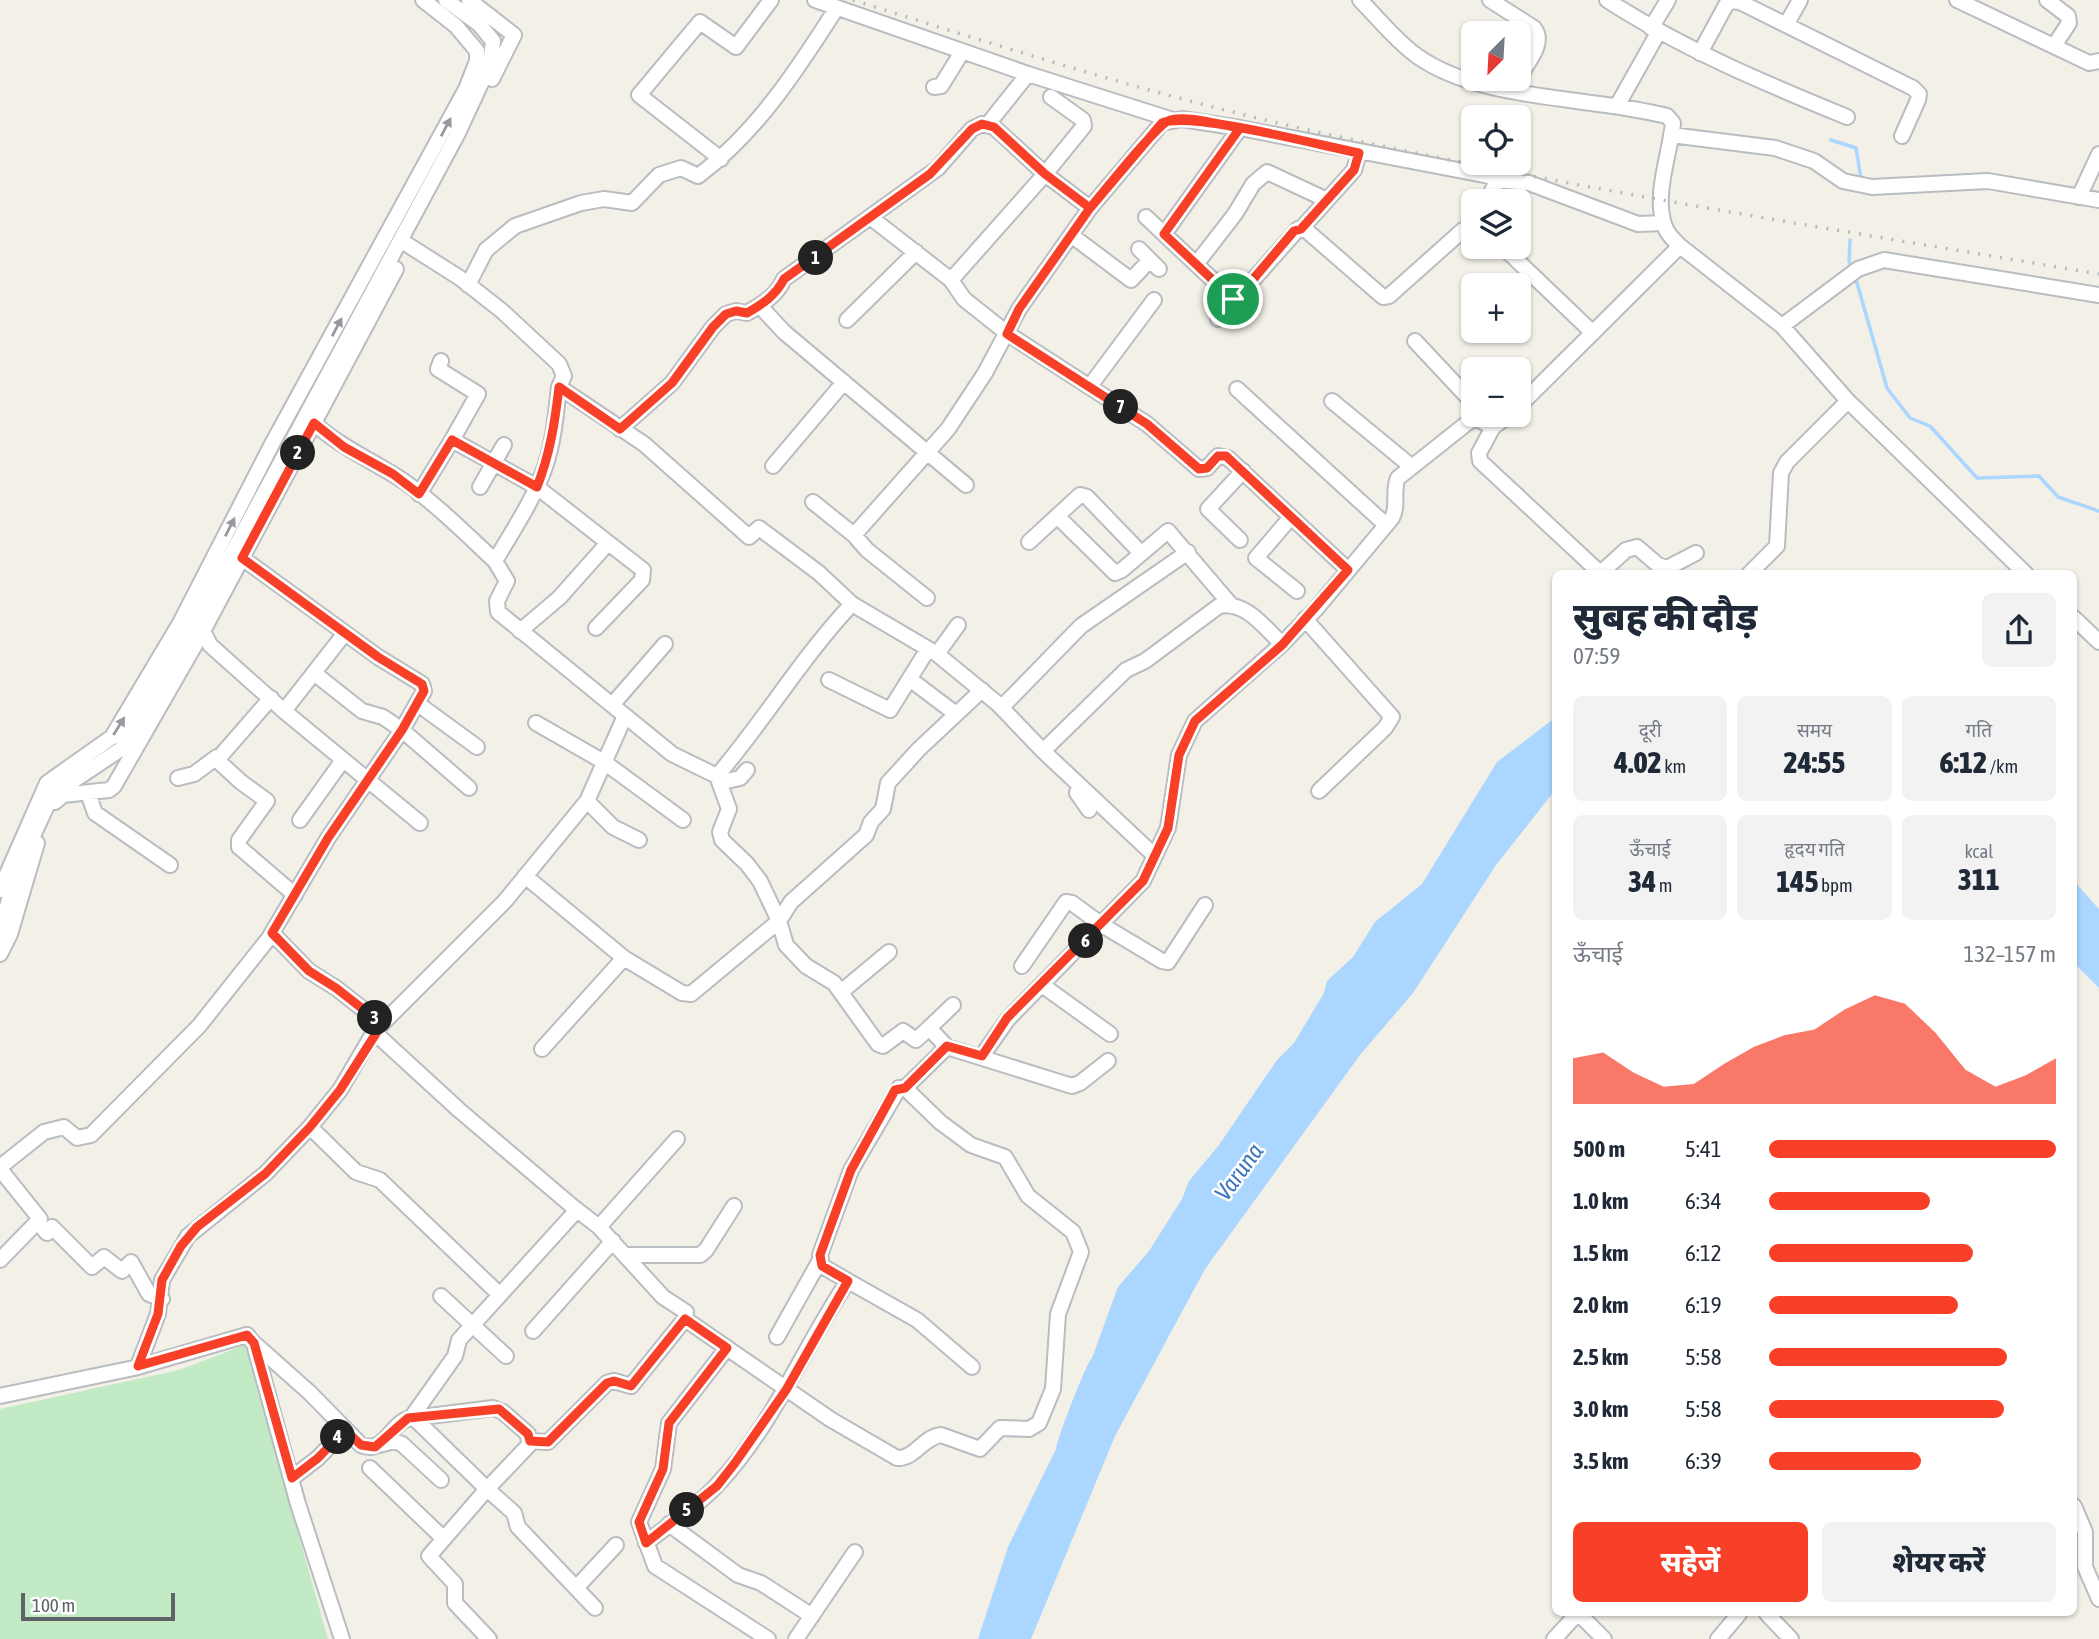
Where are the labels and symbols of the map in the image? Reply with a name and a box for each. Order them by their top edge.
north arrow [1461,21,1531,91]
one-way arrow [440,117,452,137]
pin: 1 [798,240,834,276]
pin [1203,269,1263,329]
one-way arrow [331,317,343,336]
pin: 7 [1104,390,1138,424]
pin: 2 [280,435,316,470]
one-way arrow [224,517,235,537]
one-way arrow [113,717,126,736]
pin: 6 [1068,923,1104,958]
pin: 3 [358,1000,392,1036]
water label: Varuna [1209,1138,1268,1205]
pin: 4 [320,1420,356,1454]
pin: 5 [670,1492,704,1528]
scale bar [21,1590,175,1622]

